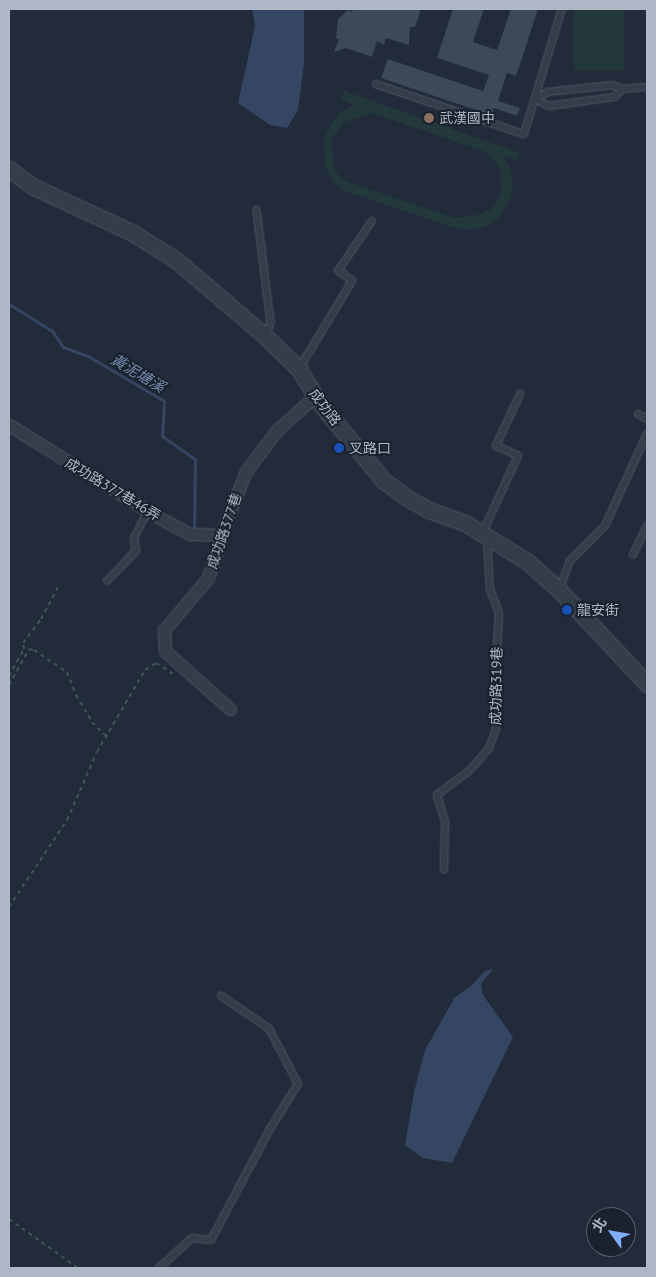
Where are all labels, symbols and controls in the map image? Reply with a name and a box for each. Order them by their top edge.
place label: 武漢國中 [439,110,495,126]
marker: 武漢國中 [423,112,435,124]
water label: 黃泥塘溪 [108,350,168,396]
street label: 成功路 [306,385,344,429]
place label: 叉路口 [349,440,391,456]
marker: 叉路口 [333,442,345,454]
street label: 成功路377巷46弄 [62,454,164,524]
street label: 成功路377巷 [203,491,245,571]
place label: 龍安街 [577,602,619,618]
marker: 龍安街 [561,604,573,616]
street label: 成功路319巷 [487,646,505,726]
north arrow [586,1207,636,1257]
text: 北 [588,1214,610,1235]

